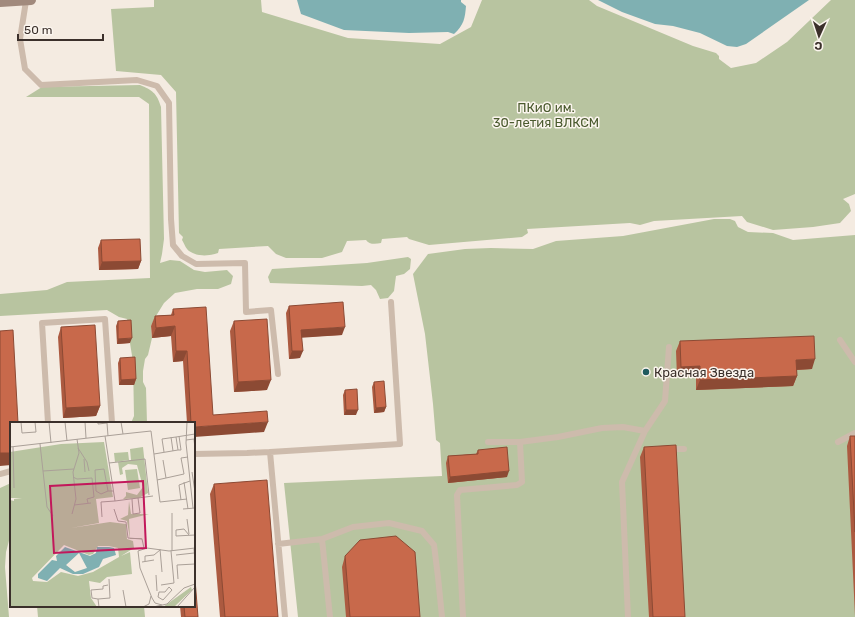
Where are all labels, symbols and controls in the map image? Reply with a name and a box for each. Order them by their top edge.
scale bar [18,16,103,42]
north arrow [799,16,839,56]
text: 50 m [24,23,52,37]
text: С [814,39,823,52]
park label: ПКиО им. 30-летия ВЛКСМ [493,100,599,130]
place label: Красная Звезда [654,365,754,380]
marker: Красная Звезда [641,367,651,377]
inset map [10,422,195,607]

